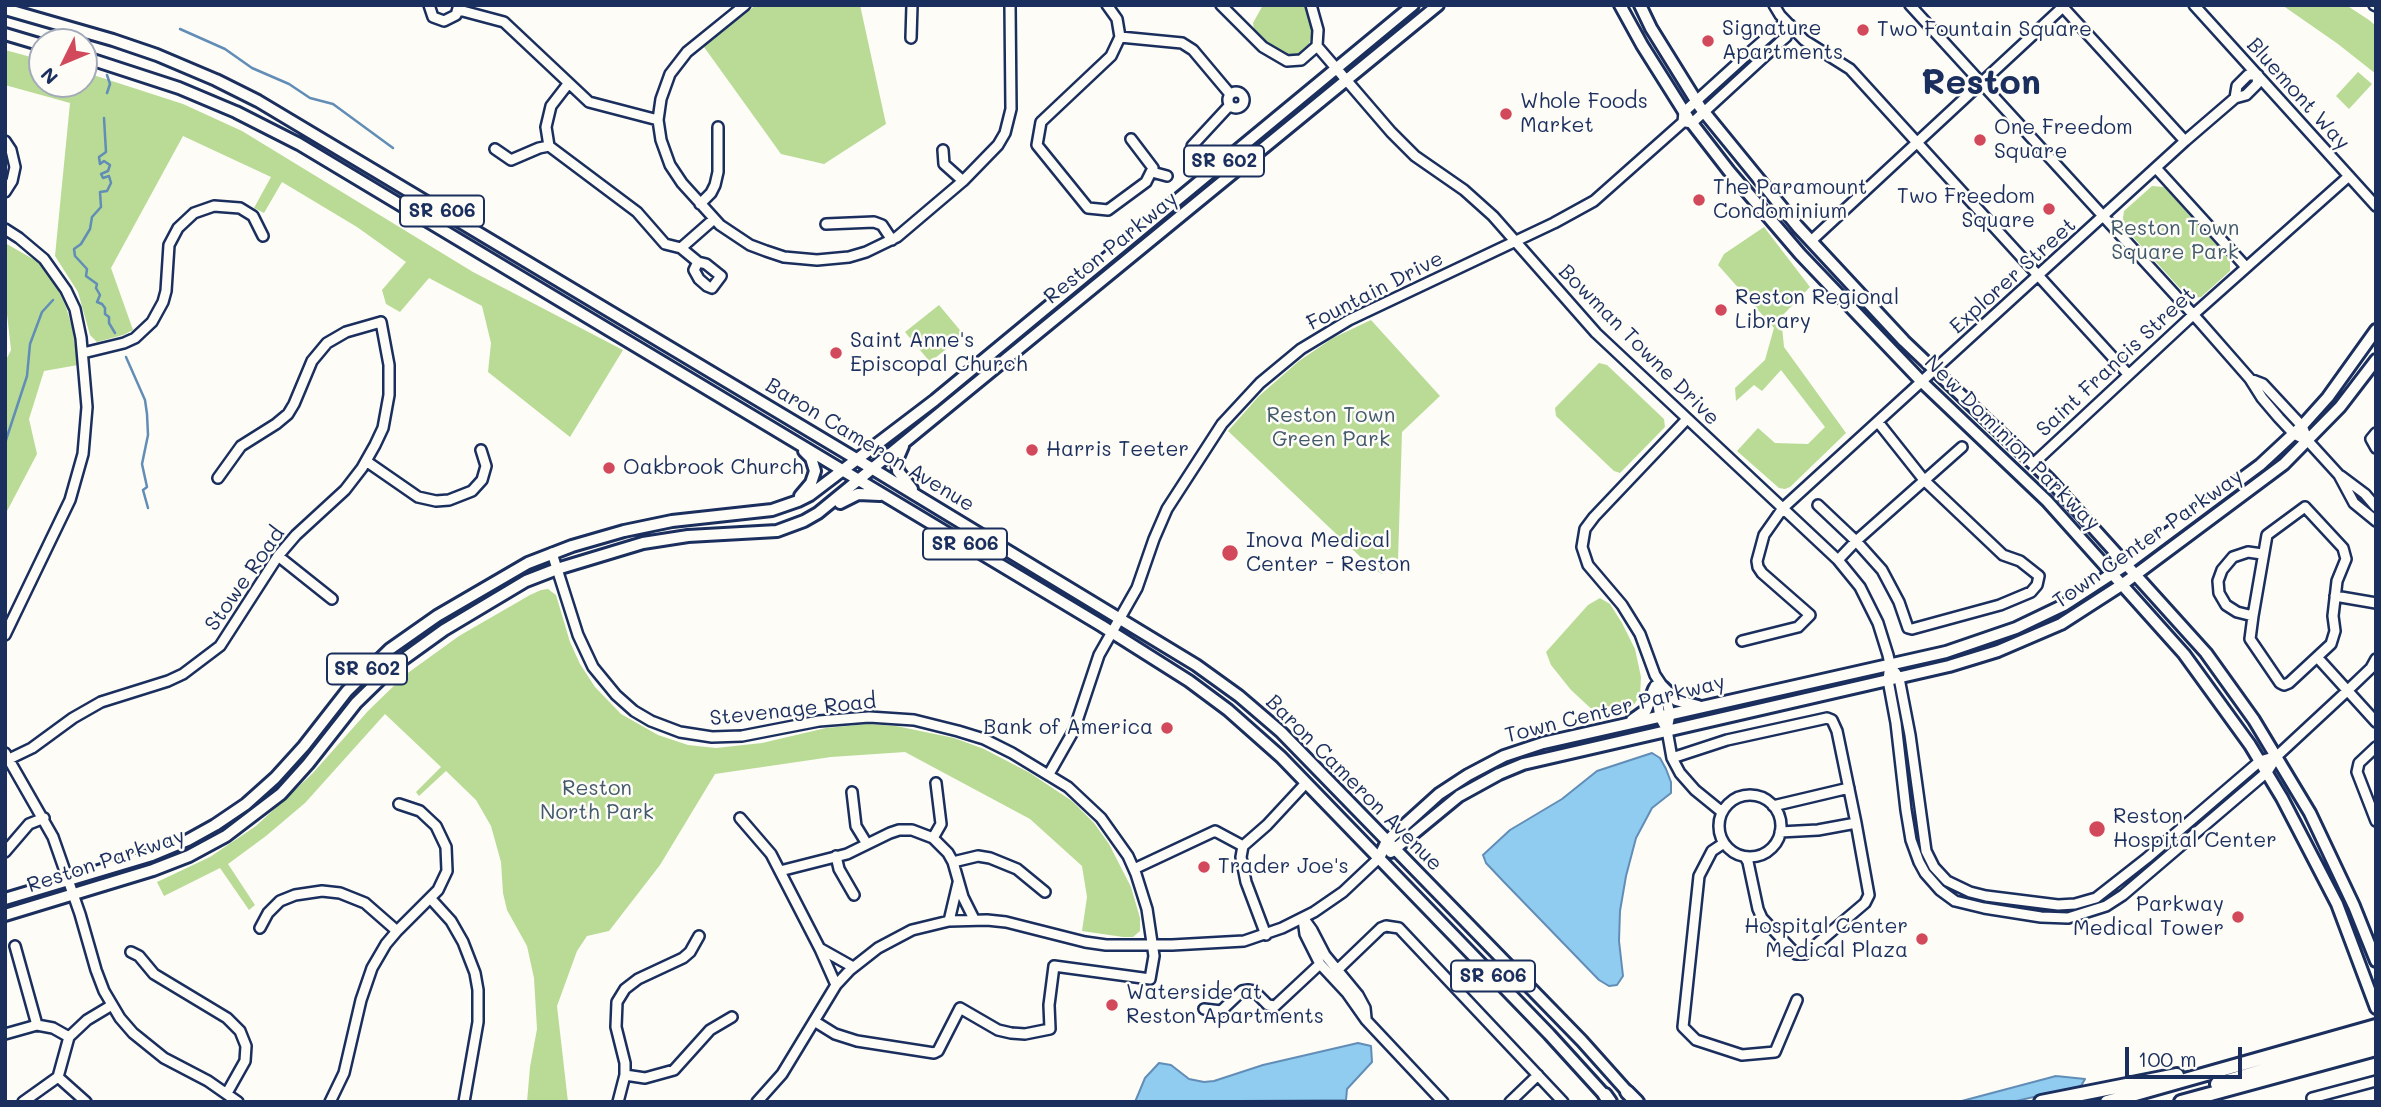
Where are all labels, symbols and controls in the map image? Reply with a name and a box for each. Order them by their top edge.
place label: Signature Apartments [1722,16,1843,66]
place label: Two Fountain Square [1877,17,2092,43]
marker: Two Fountain Square [1855,22,1871,38]
north arrow [28,28,98,98]
marker: Signature Apartments [1700,33,1716,49]
street label: Bluemont Way [2241,33,2355,155]
district label: Reston [1921,62,2041,104]
text: N [35,63,63,90]
place label: Whole Foods Market [1520,89,1648,139]
marker: Whole Foods Market [1498,106,1514,122]
place label: One Freedom Square [1994,115,2133,165]
marker: One Freedom Square [1972,132,1988,148]
road number: SR 602 [1184,146,1264,176]
place label: The Paramount Condominium [1713,175,1867,225]
place label: Two Freedom Square [1897,184,2035,234]
street label: Reston Parkway [1039,186,1183,310]
marker: The Paramount Condominium [1691,192,1707,208]
road number: SR 606 [400,196,484,226]
marker: Two Freedom Square [2041,201,2057,217]
street label: Explorer Street [1945,213,2081,339]
park label: Reston Town Square Park [2111,216,2239,266]
street label: Fountain Drive [1302,246,1448,336]
street label: Bowman Towne Drive [1553,259,1725,431]
street label: Saint Francis Street [2031,282,2201,442]
place label: Reston Regional Library [1735,285,1899,335]
marker: Reston Regional Library [1713,302,1729,318]
place label: Saint Anne's Episcopal Church [850,328,1028,378]
marker: Saint Anne's Episcopal Church [828,345,844,361]
street label: New Dominion Parkway [1919,350,2105,536]
street label: Baron Cameron Avenue [761,373,979,517]
park label: Reston Town Green Park [1267,403,1395,453]
place label: Harris Teeter [1046,437,1189,463]
marker: Harris Teeter [1024,442,1040,458]
place label: Oakbrook Church [623,455,804,481]
marker: Oakbrook Church [601,460,617,476]
street label: Town Center Parkway [2048,464,2248,614]
street label: Stowe Road [200,522,290,636]
road number: SR 606 [923,528,1007,559]
place label: Inova Medical Center - Reston [1246,528,1411,578]
marker: Inova Medical Center - Reston [1220,543,1240,563]
road number: SR 602 [327,654,407,684]
street label: Town Center Parkway [1502,669,1728,749]
street label: Stevenage Road [709,689,877,731]
street label: Baron Cameron Avenue [1260,689,1448,877]
place label: Bank of America [983,715,1153,741]
marker: Bank of America [1159,720,1175,736]
park label: Reston North Park [540,776,654,826]
place label: Reston Hospital Center [2113,804,2277,854]
marker: Reston Hospital Center [2087,819,2107,839]
street label: Reston Parkway [24,824,188,898]
place label: Trader Joe's [1218,854,1349,880]
marker: Trader Joe's [1196,859,1212,875]
place label: Parkway Medical Tower [2073,892,2224,942]
marker: Parkway Medical Tower [2230,909,2246,925]
place label: Hospital Center Medical Plaza [1744,914,1908,964]
marker: Hospital Center Medical Plaza [1914,931,1930,947]
road number: SR 606 [1451,960,1535,992]
place label: Waterside at Reston Apartments [1126,980,1324,1030]
marker: Waterside at Reston Apartments [1104,997,1120,1013]
scale bar [2129,1034,2246,1078]
text: 100 m [2138,1045,2197,1072]

